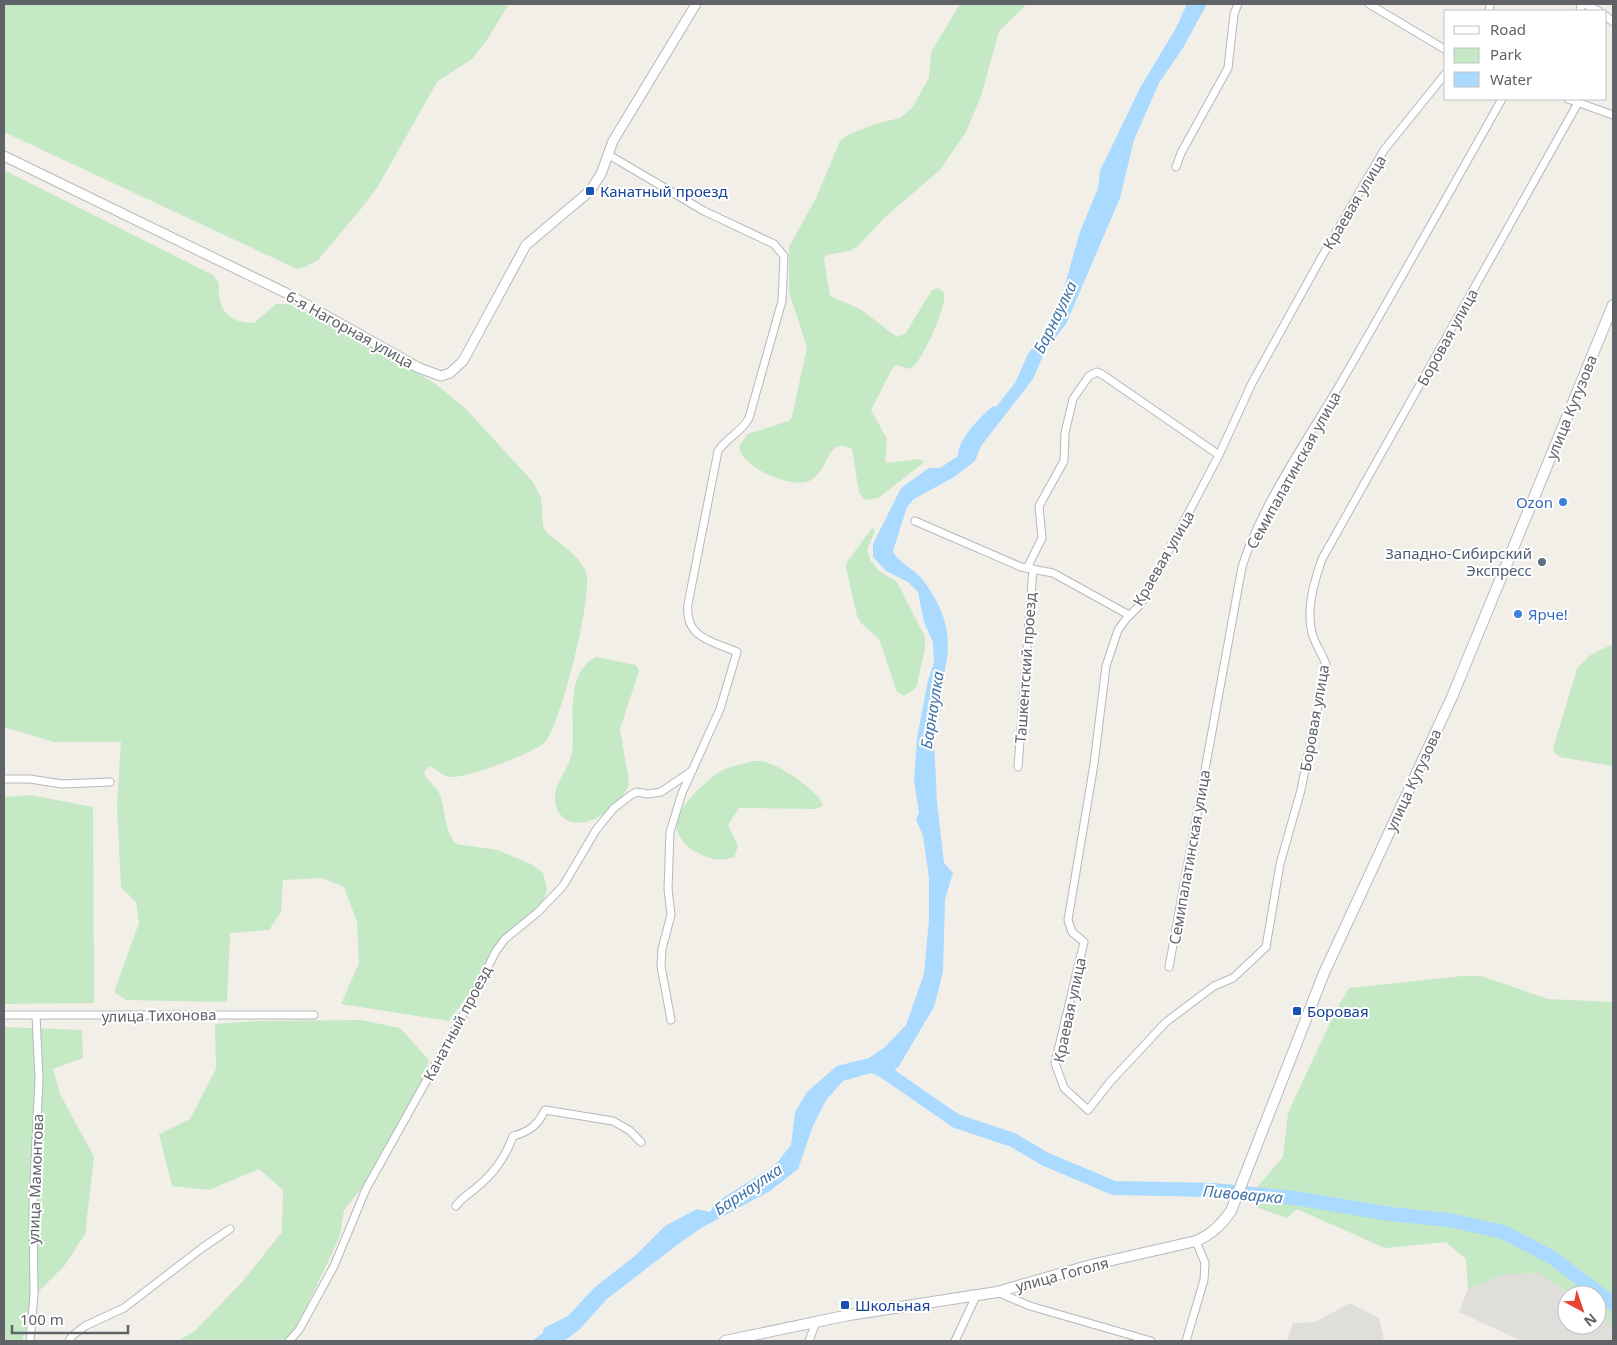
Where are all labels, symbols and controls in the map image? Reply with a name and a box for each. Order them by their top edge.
legend [1444,10,1607,100]
text: Road [1490,19,1526,39]
text: Park [1490,44,1522,64]
text: Water [1490,69,1532,89]
street label: Краевая улица [1318,151,1390,253]
place label: Канатный проезд [600,181,728,201]
marker: Канатный проезд [584,185,596,197]
water label: Барнаулка [1028,277,1082,357]
street label: Боровая улица [1412,285,1482,389]
street label: 6-я Нагорная улица [283,286,417,372]
street label: улица Кутузова [1541,352,1601,462]
street label: Семипалатинская улица [1241,388,1345,552]
place label: Ozon [1516,492,1553,512]
marker: Ozon [1557,496,1569,508]
street label: Краевая улица [1128,507,1198,609]
place label: Западно-Сибирский Экспресс [1385,543,1532,580]
marker: Западно-Сибирский Экспресс [1536,556,1548,568]
street label: Ташкентский проезд [1010,592,1040,744]
place label: Ярче! [1528,604,1568,624]
marker: Ярче! [1512,608,1524,620]
street label: Боровая улица [1295,663,1333,773]
water label: Барнаулка [915,670,949,750]
street label: улица Кутузова [1380,726,1446,834]
street label: Семипалатинская улица [1164,768,1214,946]
street label: Краевая улица [1048,956,1090,1064]
street label: Канатный проезд [418,962,496,1084]
place label: Боровая [1307,1001,1369,1021]
street label: улица Тихонова [101,1004,217,1026]
marker: Боровая [1291,1005,1303,1017]
street label: улица Мамонтова [23,1113,47,1245]
water label: Барнаулка [709,1158,787,1220]
water label: Пивоварка [1202,1180,1284,1208]
street label: улица Гоголя [1013,1252,1111,1296]
north arrow [1557,1285,1607,1335]
place label: Школьная [855,1295,930,1315]
marker: Школьная [839,1299,851,1311]
scale bar [12,1302,129,1334]
text: 100 m [20,1309,64,1329]
text: N [1580,1309,1601,1331]

